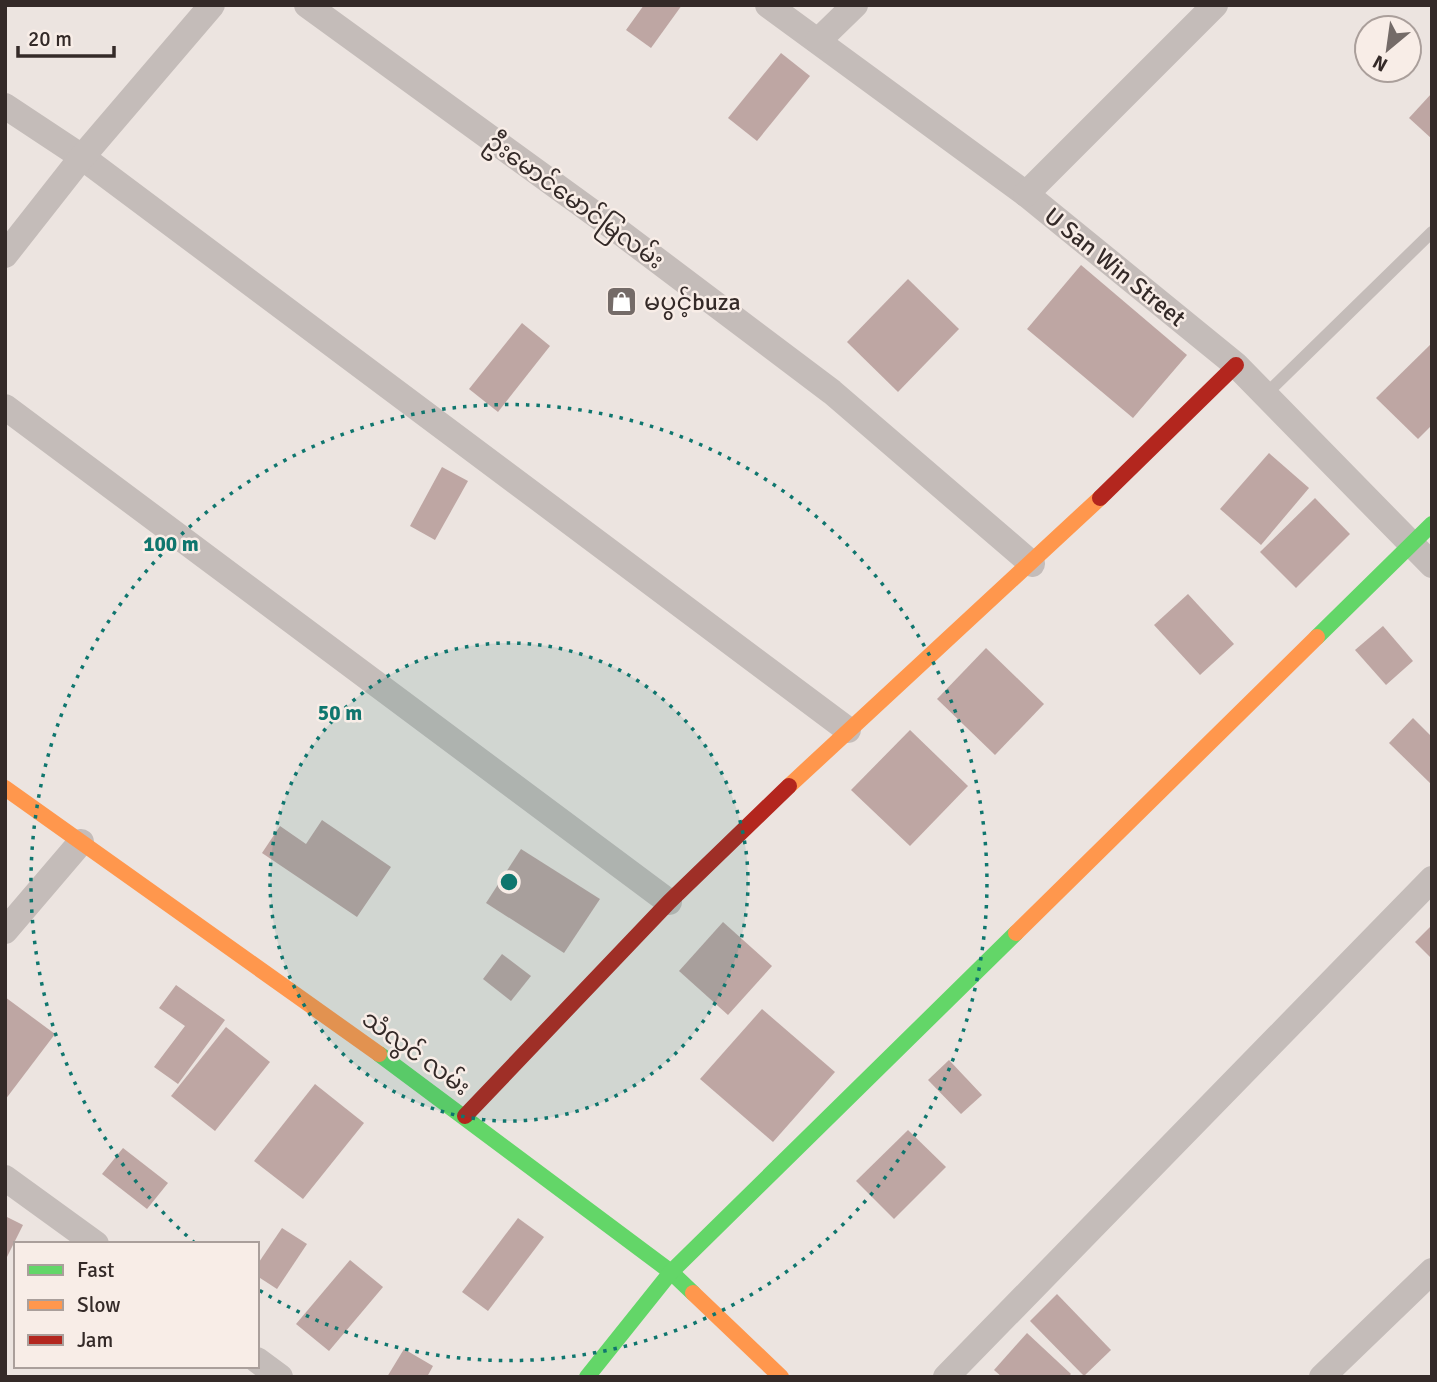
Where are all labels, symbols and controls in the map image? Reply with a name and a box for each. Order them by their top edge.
scale bar [18,14,114,58]
north arrow [1353,14,1423,84]
text: 20 m [28,26,72,52]
text: N [1369,49,1392,77]
street label: ဦးမောင်မောင်မြလမ်း [478,126,670,279]
street label: U San Win Street [1038,201,1192,333]
shop icon: မပွင့်buza [604,285,638,319]
place label: မပွင့်buza [644,286,741,320]
text: 100 m [143,531,199,557]
text: 50 m [318,700,362,726]
centre of rings [497,870,521,894]
street label: သံလွင် လမ်း [354,1003,477,1105]
legend [14,1242,259,1368]
text: Fast [77,1257,114,1283]
text: Slow [77,1292,121,1318]
text: Jam [77,1327,113,1353]

